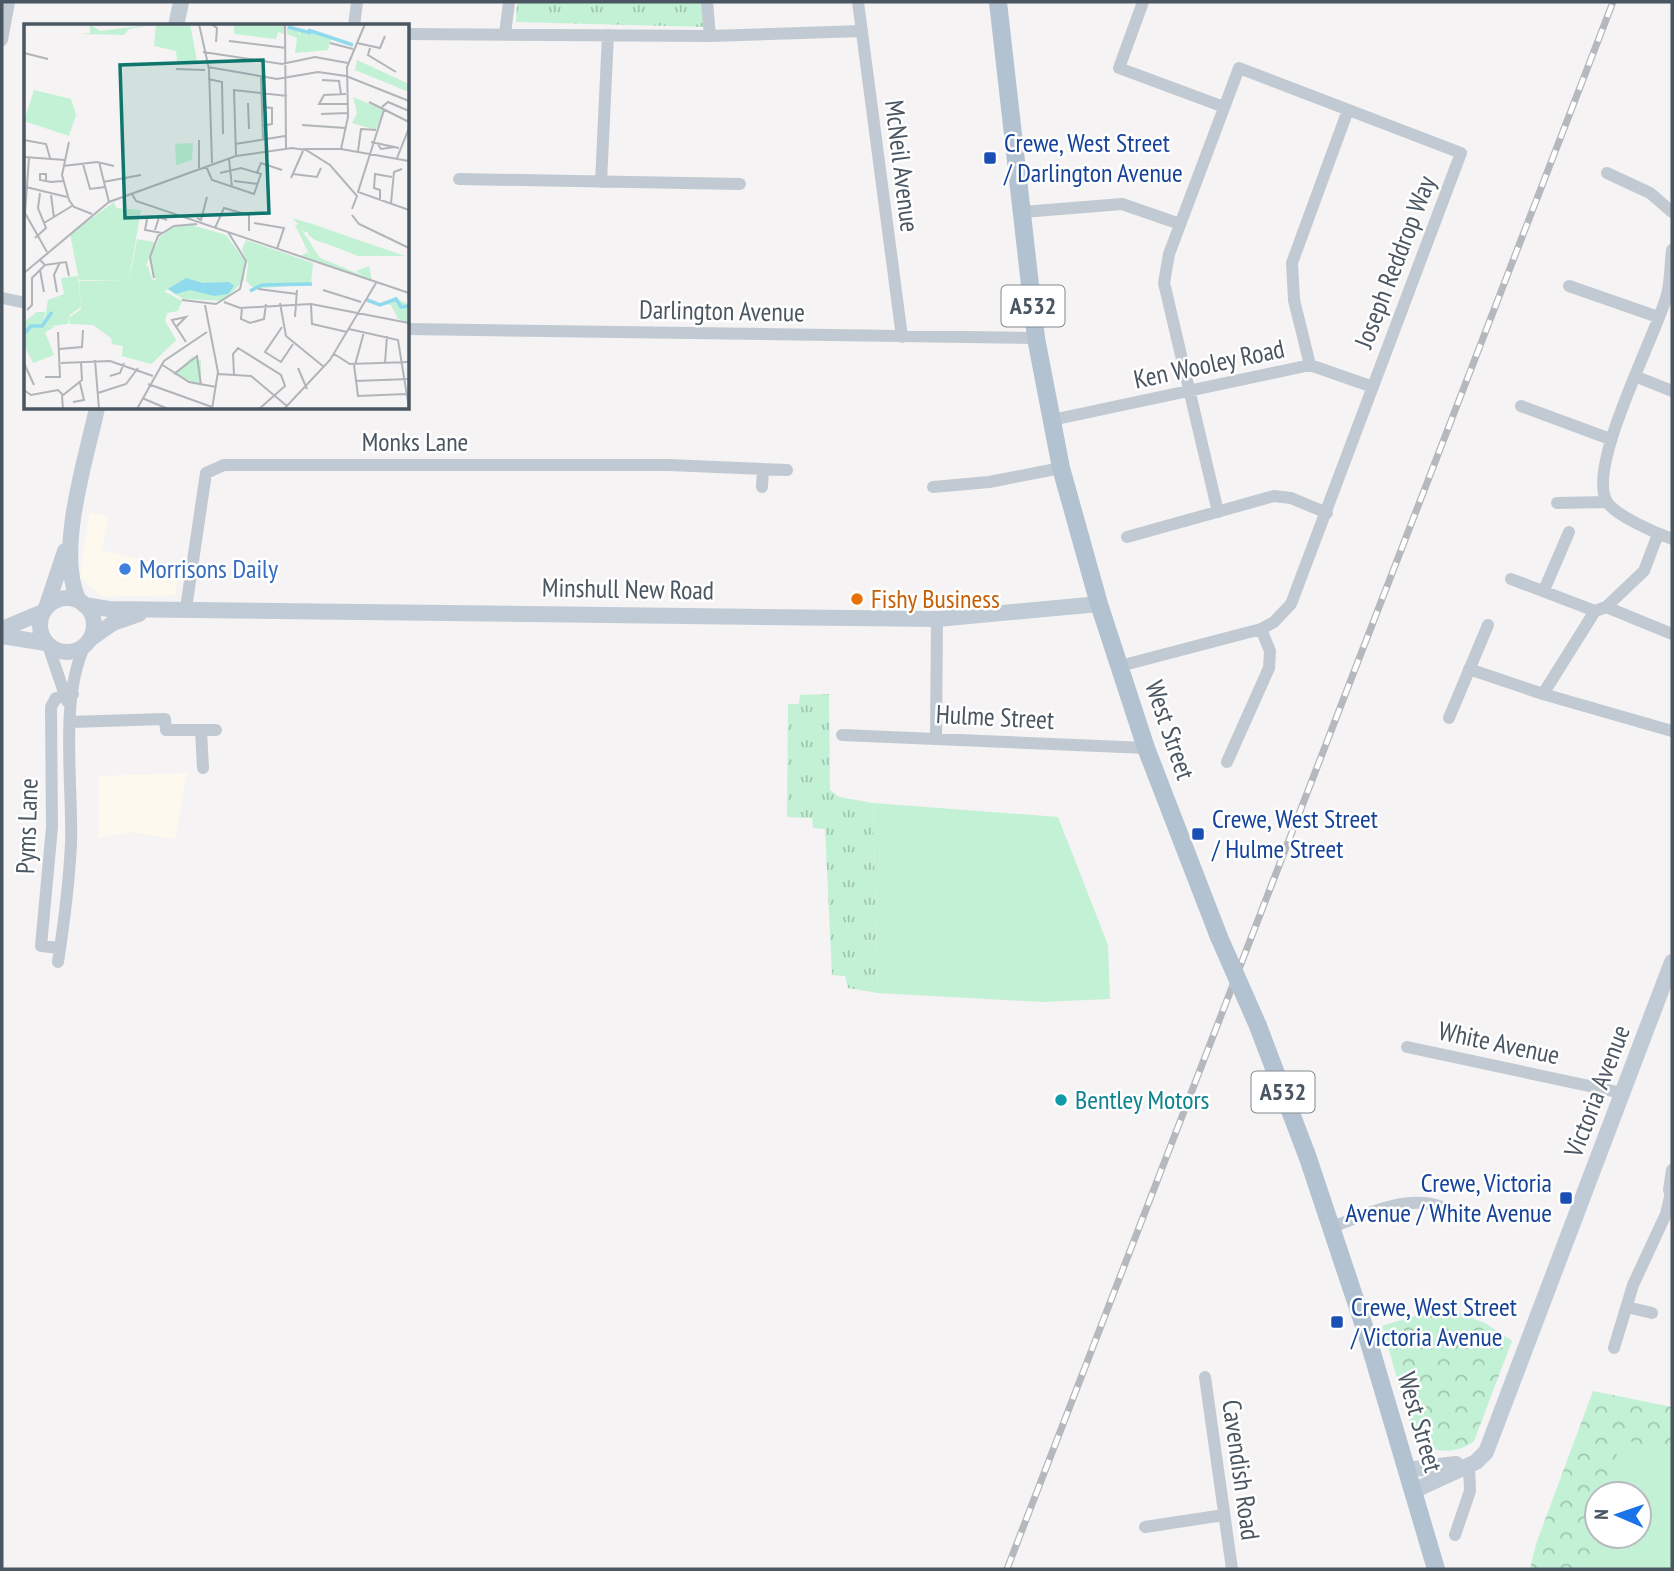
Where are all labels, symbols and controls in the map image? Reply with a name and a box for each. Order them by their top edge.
inset map [24,24,410,410]
street label: McNeil Avenue [878,98,927,234]
place label: Crewe, West Street / Darlington Avenue [1003,126,1183,189]
marker: Crewe, West Street / Darlington Avenue [982,150,998,166]
street label: Joseph Reddrop Way [1346,171,1443,353]
road number: A532 [1002,286,1064,326]
street label: Darlington Avenue [639,293,805,328]
street label: Ken Wooley Road [1130,331,1287,396]
street label: Monks Lane [362,425,468,458]
place label: Morrisons Daily [139,552,278,585]
marker: Morrisons Daily [117,561,133,577]
street label: Minshull New Road [542,571,714,606]
place label: Fishy Business [871,582,1000,615]
marker: Fishy Business [849,591,865,607]
street label: West Street [1138,676,1203,784]
street label: Hulme Street [935,697,1055,736]
street label: Pyms Lane [8,778,45,874]
place label: Crewe, West Street / Hulme Street [1211,802,1378,865]
marker: Crewe, West Street / Hulme Street [1190,826,1206,842]
street label: White Avenue [1436,1014,1563,1071]
street label: Victoria Avenue [1556,1020,1637,1162]
road number: A532 [1252,1072,1314,1112]
place label: Bentley Motors [1075,1083,1209,1116]
marker: Bentley Motors [1053,1092,1069,1108]
place label: Crewe, Victoria Avenue / White Avenue [1345,1166,1552,1229]
marker: Crewe, Victoria Avenue / White Avenue [1558,1190,1574,1206]
place label: Crewe, West Street / Victoria Avenue [1350,1290,1517,1353]
marker: Crewe, West Street / Victoria Avenue [1329,1314,1345,1330]
street label: West Street [1390,1368,1450,1476]
street label: Cavendish Road [1215,1398,1268,1542]
north arrow [1583,1480,1653,1550]
text: N [1589,1509,1613,1520]

